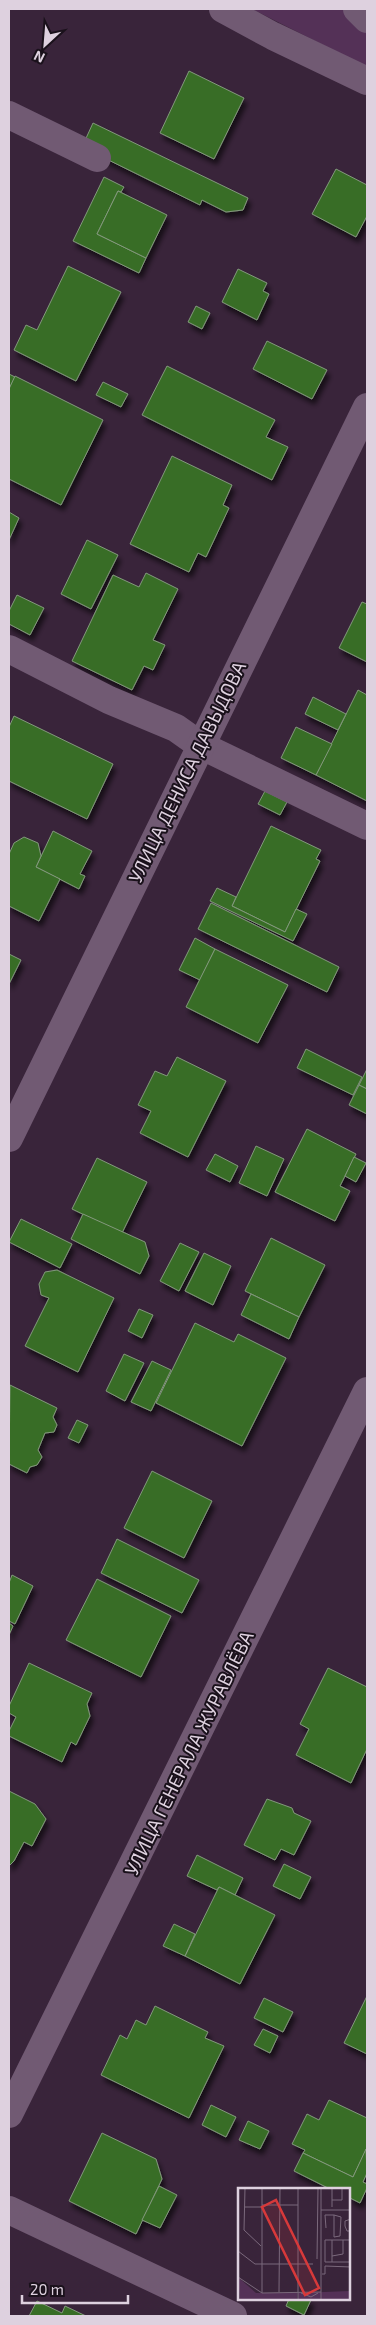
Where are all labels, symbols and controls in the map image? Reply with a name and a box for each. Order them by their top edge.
north arrow [20,20,70,70]
text: N [31,47,47,67]
street label: УЛИЦА ДЕНИСА ДАВЫДОВА [123,657,250,886]
street label: УЛИЦА ГЕНЕРАЛА ЖУРАВЛЁВА [119,1627,258,1879]
inset map [238,2188,351,2300]
scale bar [22,2272,129,2304]
text: 20 m [30,2280,64,2298]

